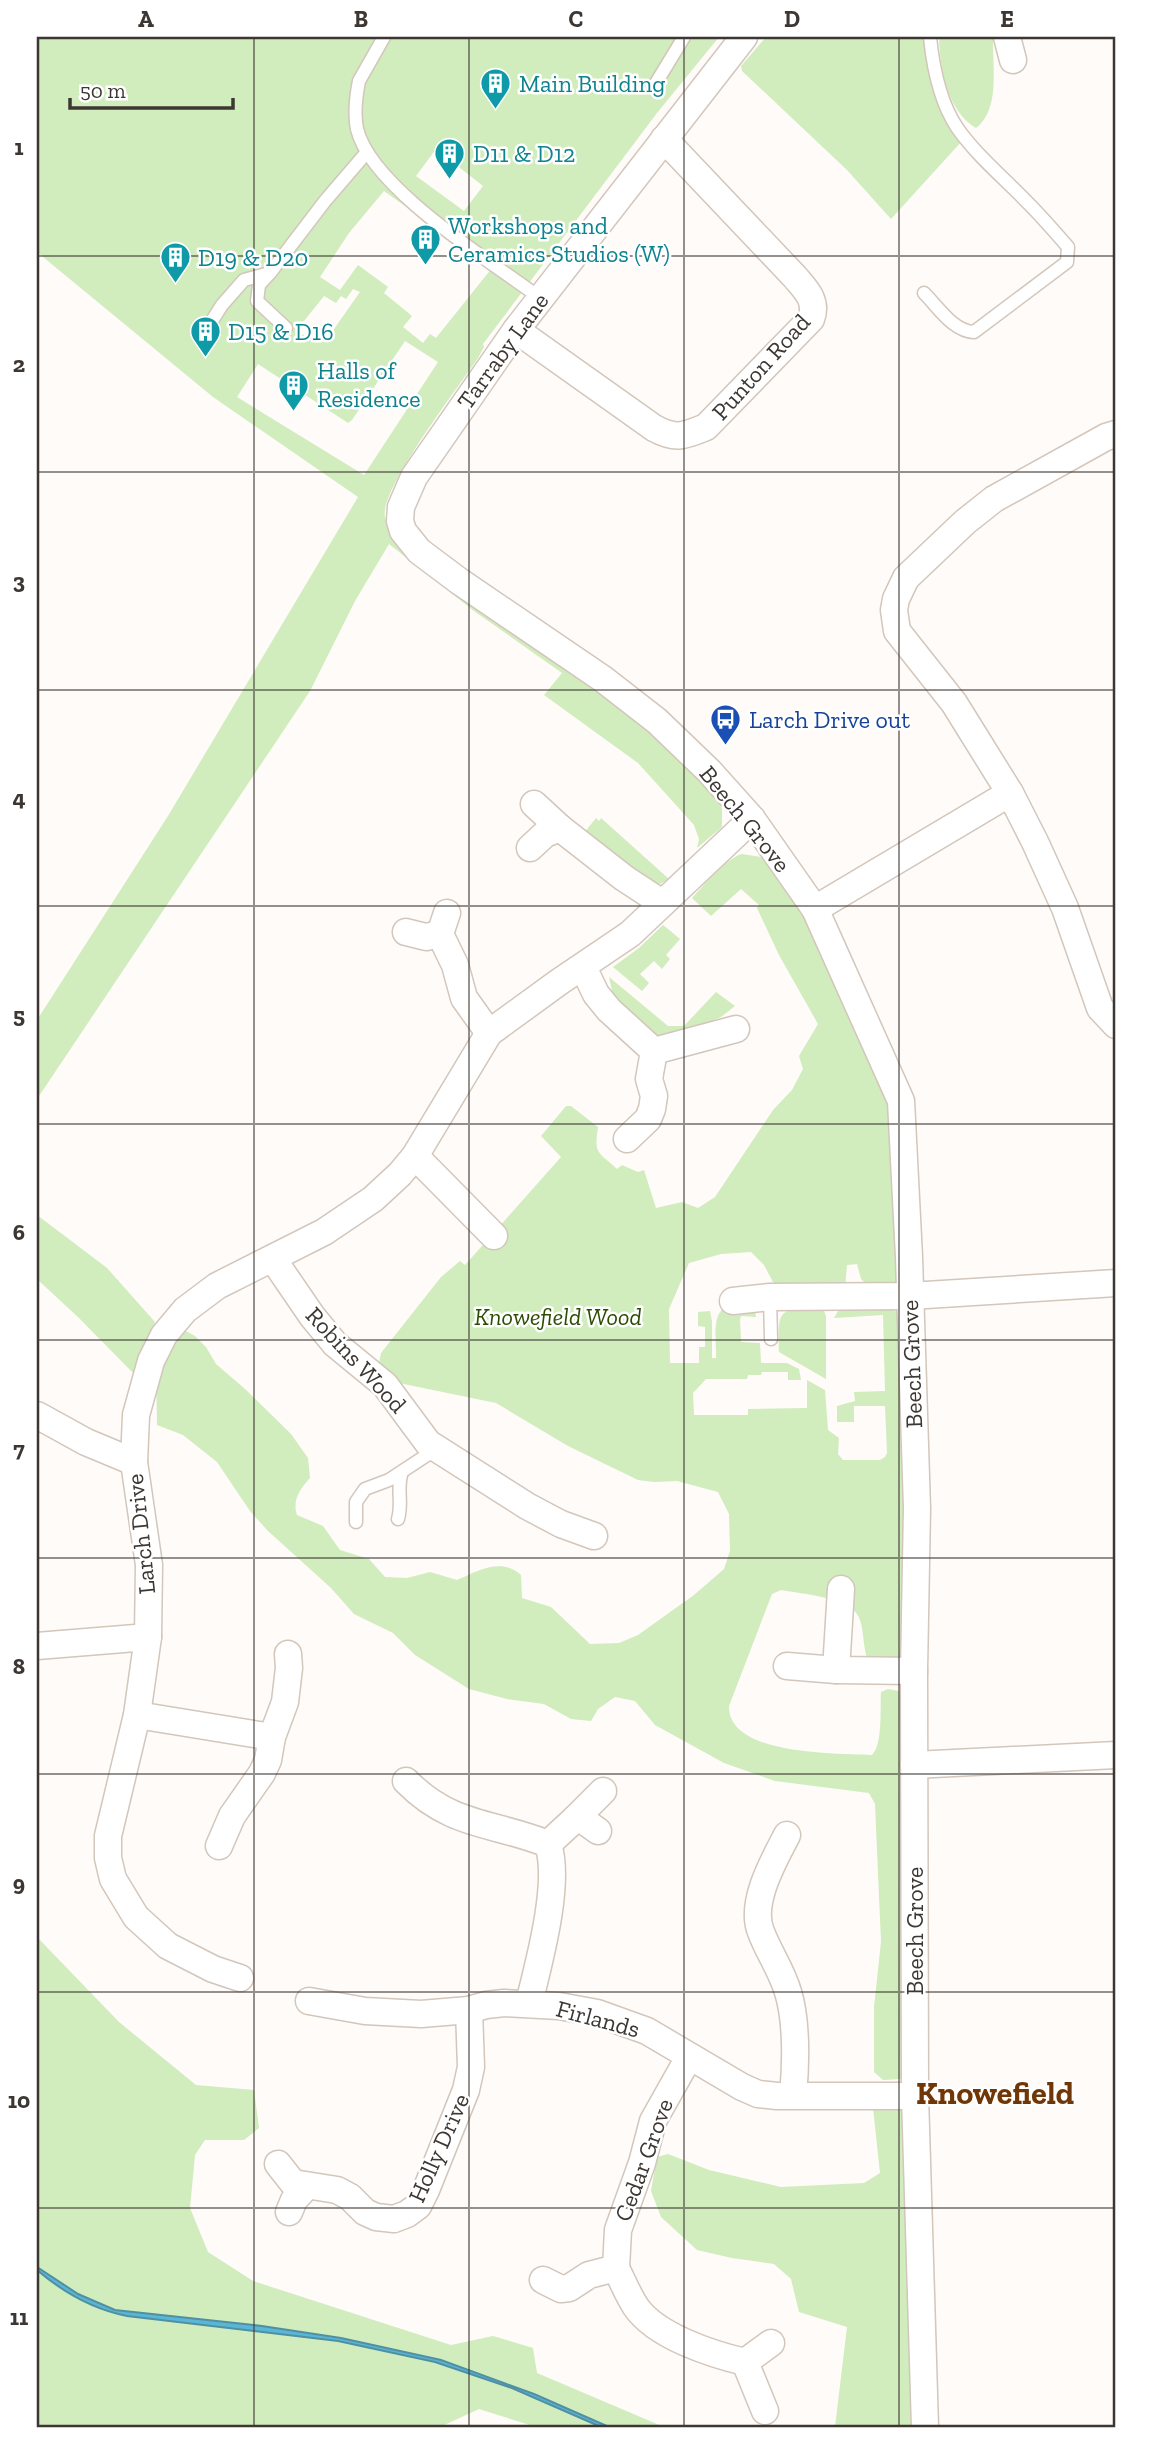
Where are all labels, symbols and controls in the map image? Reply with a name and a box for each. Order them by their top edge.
text: A [138,5,154,33]
text: B [354,5,368,33]
text: C [569,5,583,33]
text: D [784,5,800,33]
text: E [1000,5,1014,33]
scale bar [70,66,233,110]
building icon: Main Building [479,67,513,111]
place label: Main Building [519,69,665,98]
text: 50 m [80,78,126,103]
text: 1 [14,133,24,161]
building icon: D11 & D12 [433,137,467,181]
place label: D11 & D12 [473,139,575,168]
place label: Workshops and Ceramics Studios (W) [448,211,670,268]
building icon: Workshops and Ceramics Studios (W) [408,223,442,267]
building icon: D19 & D20 [158,241,192,285]
place label: D19 & D20 [198,243,308,272]
street label: Tarraby Lane [451,287,555,415]
street label: Punton Road [705,308,816,426]
building icon: D15 & D16 [188,315,222,359]
place label: D15 & D16 [228,317,334,346]
text: 2 [13,350,25,378]
place label: Halls of Residence [317,356,421,413]
building icon: Halls of Residence [277,368,311,412]
text: 3 [13,567,25,595]
bus stop icon: Larch Drive out [709,703,743,747]
place label: Larch Drive out [749,705,910,734]
street label: Beech Grove [694,760,797,878]
text: 4 [12,784,26,812]
text: 5 [13,1001,25,1029]
text: 6 [13,1218,25,1246]
street label: Beech Grove [895,1299,928,1429]
street label: Robins Wood [300,1301,413,1419]
park label: Knowefield Wood [474,1302,642,1331]
text: 7 [13,1435,25,1463]
street label: Larch Drive [120,1472,161,1596]
text: 8 [13,1652,25,1680]
street label: Beech Grove [900,1867,929,1995]
text: 9 [13,1869,25,1897]
street label: Firlands [553,1993,643,2044]
district label: Knowefield [916,2074,1074,2112]
text: 10 [8,2086,30,2114]
street label: Holly Drive [402,2089,475,2207]
street label: Cedar Grove [608,2095,679,2225]
text: 11 [10,2303,28,2331]

